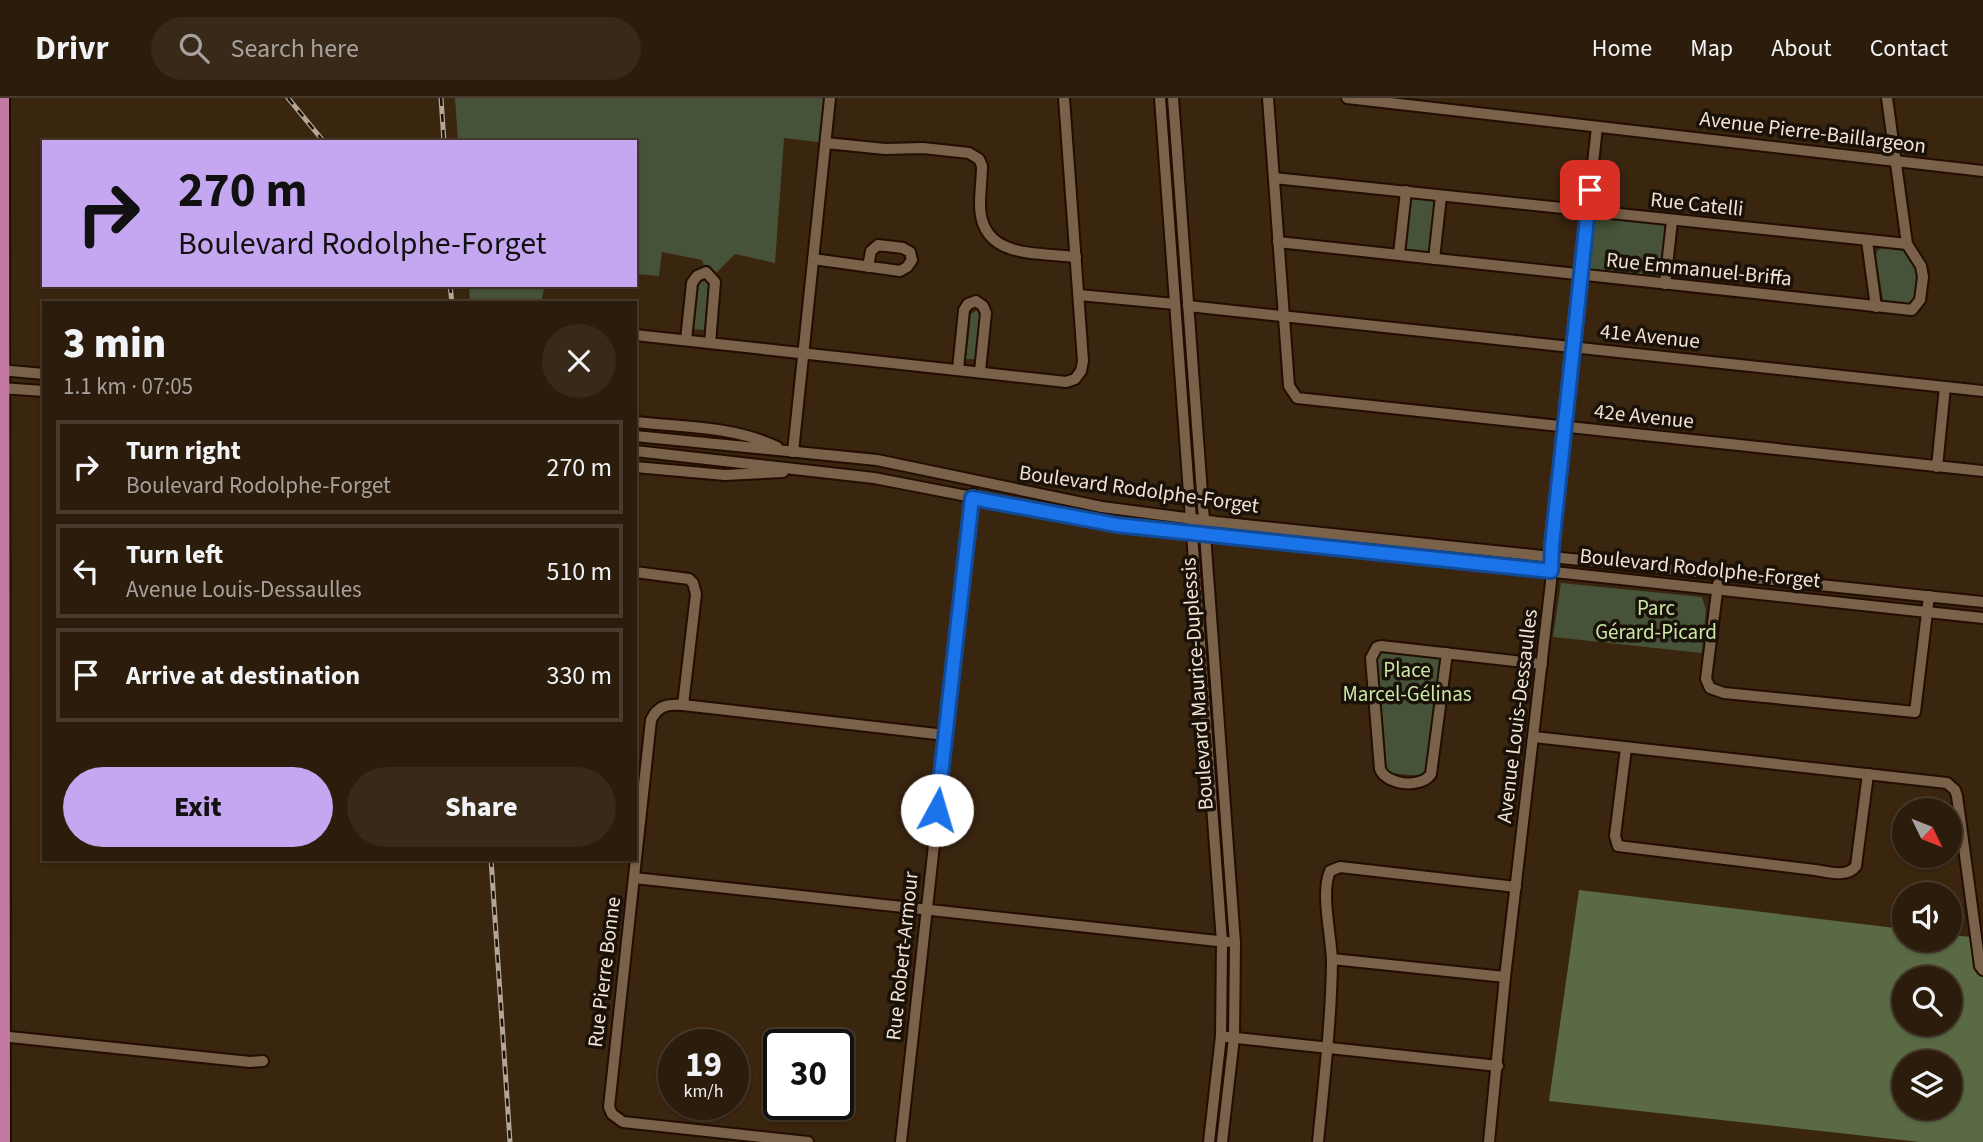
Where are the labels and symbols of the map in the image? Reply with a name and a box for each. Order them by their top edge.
street label: Avenue Pierre-Baillargeon [1698,103,1928,161]
pin [1560,160,1620,220]
street label: Rue Catelli [1649,184,1745,224]
street label: Rue Emmanuel-Briffa [1605,244,1793,294]
street label: 41e Avenue [1599,316,1701,356]
street label: 42e Avenue [1593,396,1695,436]
street label: Boulevard Rodolphe-Forget [1017,457,1261,521]
street label: Boulevard Rodolphe-Forget [1578,540,1822,596]
street label: Boulevard Maurice-Duplessis [1173,556,1221,811]
park label: Parc Gérard-Picard [1595,593,1717,647]
street label: Avenue Louis-Dessaulles [1489,607,1545,825]
park label: Place Marcel-Gélinas [1342,655,1472,709]
position arrow [900,773,974,847]
north arrow [1892,798,1962,868]
street label: Rue Robert-Armour [878,869,926,1042]
street label: Rue Pierre Bonne [580,895,628,1049]
speed limit sign: 30 [763,1029,854,1120]

